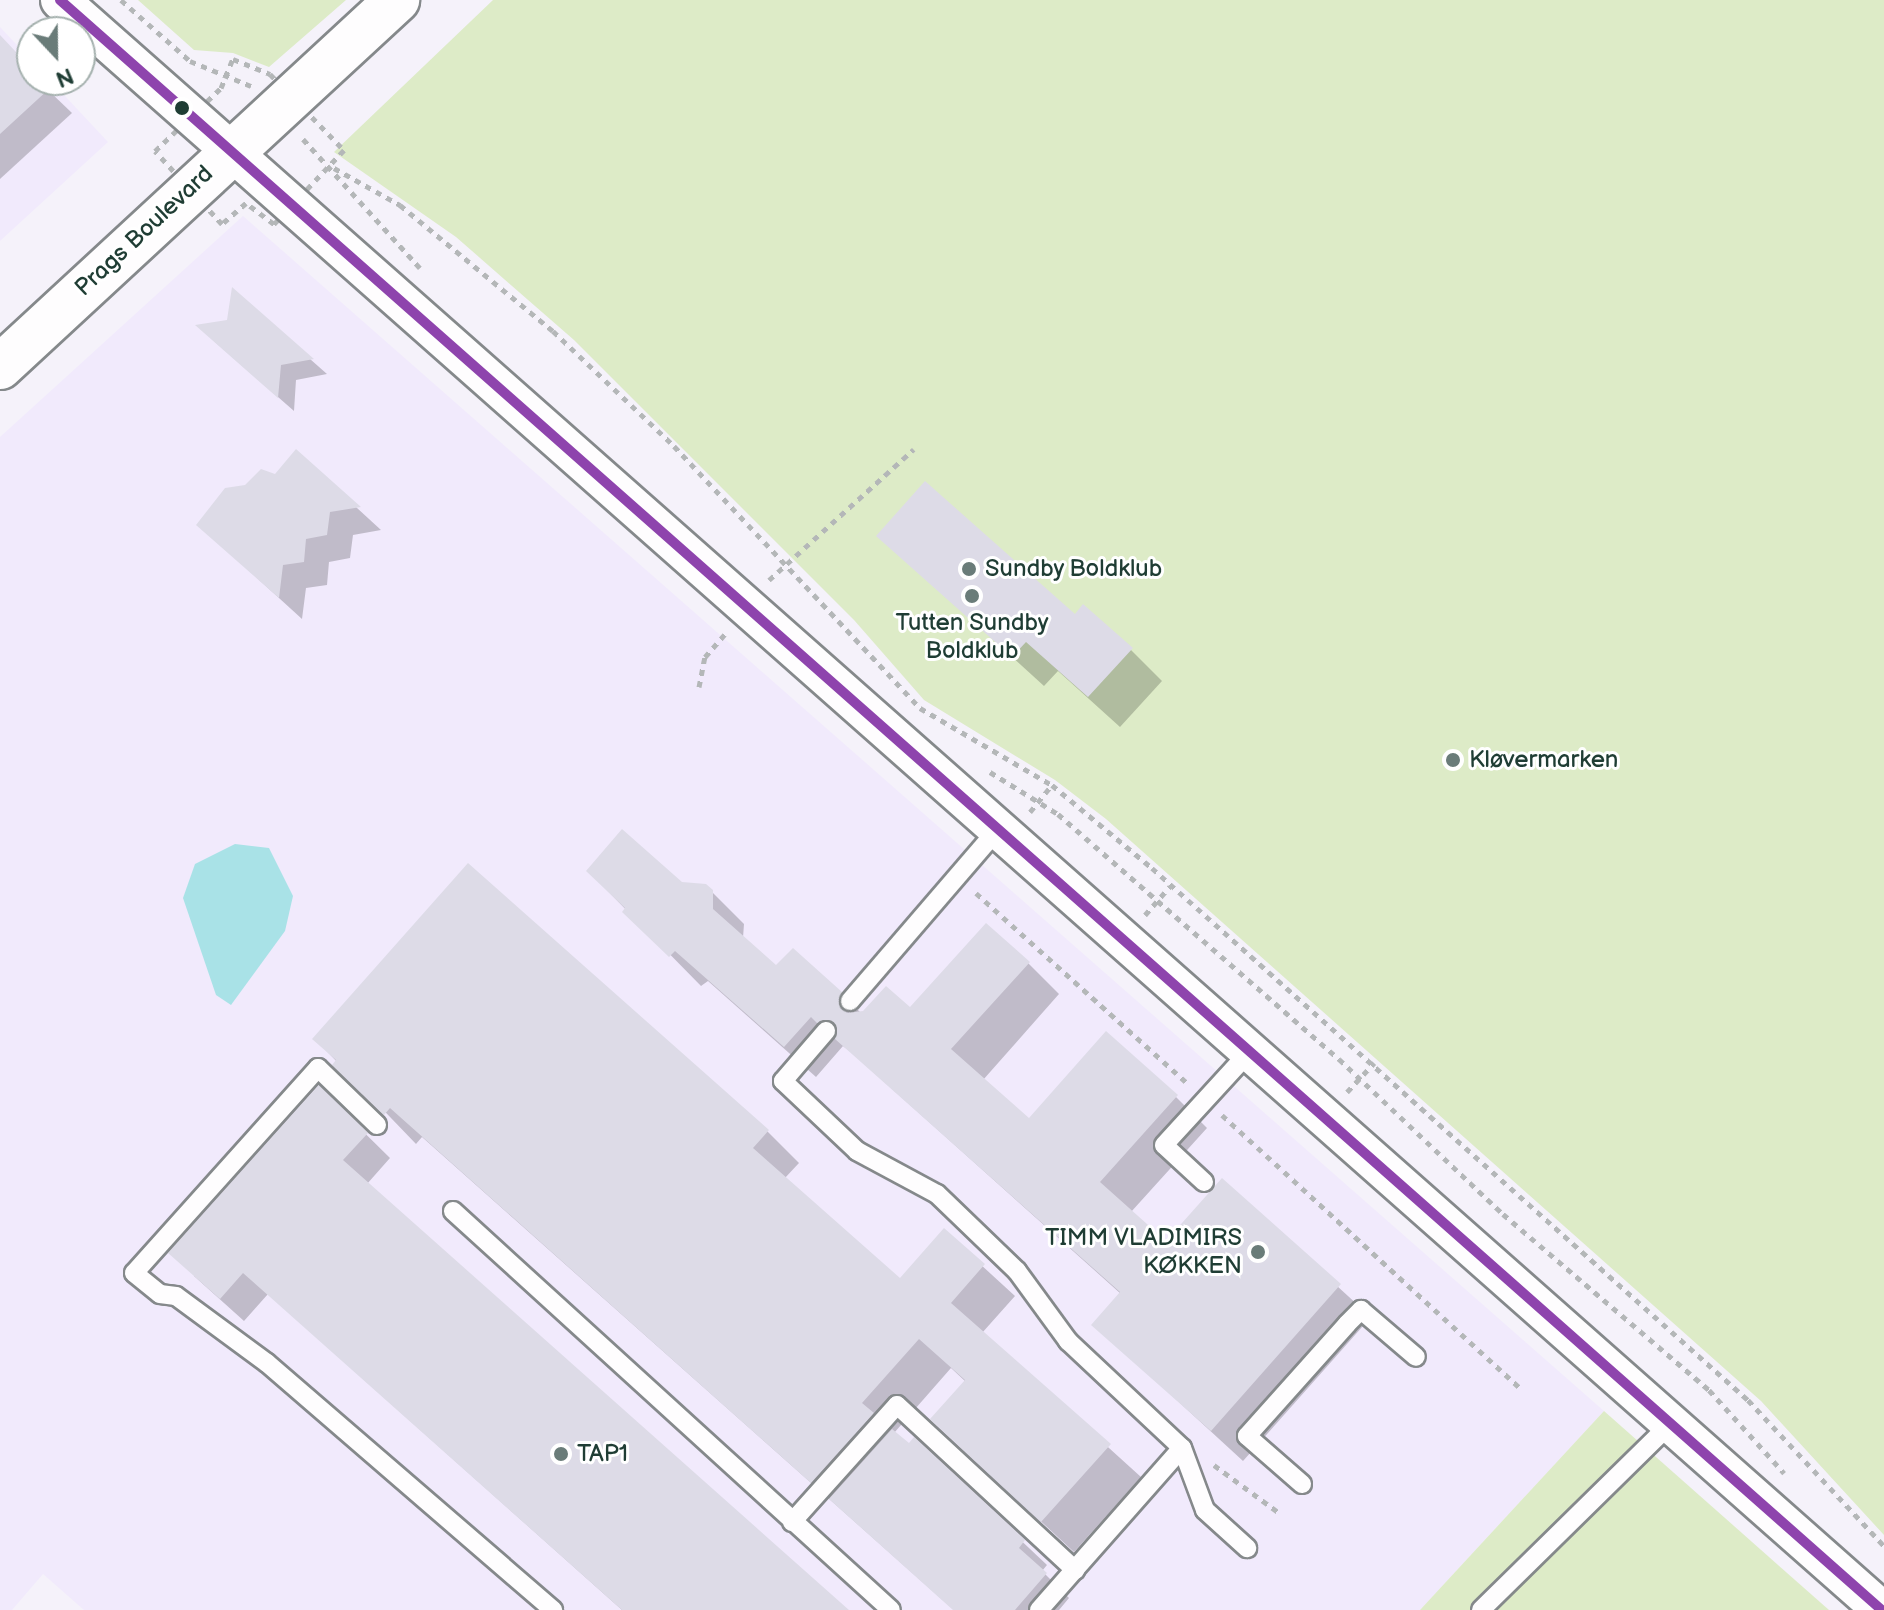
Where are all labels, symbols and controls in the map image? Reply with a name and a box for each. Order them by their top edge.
north arrow [16,16,96,96]
text: N [52,61,77,92]
unlabelled marker [174,100,190,116]
street label: Prags Boulevard [69,160,219,302]
place label: Sundby Boldklub [985,555,1164,583]
marker: Sundby Boldklub [960,560,978,578]
marker: Tutten Sundby Boldklub [963,587,981,605]
place label: Tutten Sundby Boldklub [895,609,1049,665]
place label: Kløvermarken [1469,746,1618,774]
marker: Kløvermarken [1444,751,1462,769]
place label: TIMM VLADIMIRS KØKKEN [1044,1224,1242,1280]
marker: TIMM VLADIMIRS KØKKEN [1249,1243,1267,1261]
place label: TAP1 [577,1440,628,1468]
marker: TAP1 [552,1445,570,1463]

